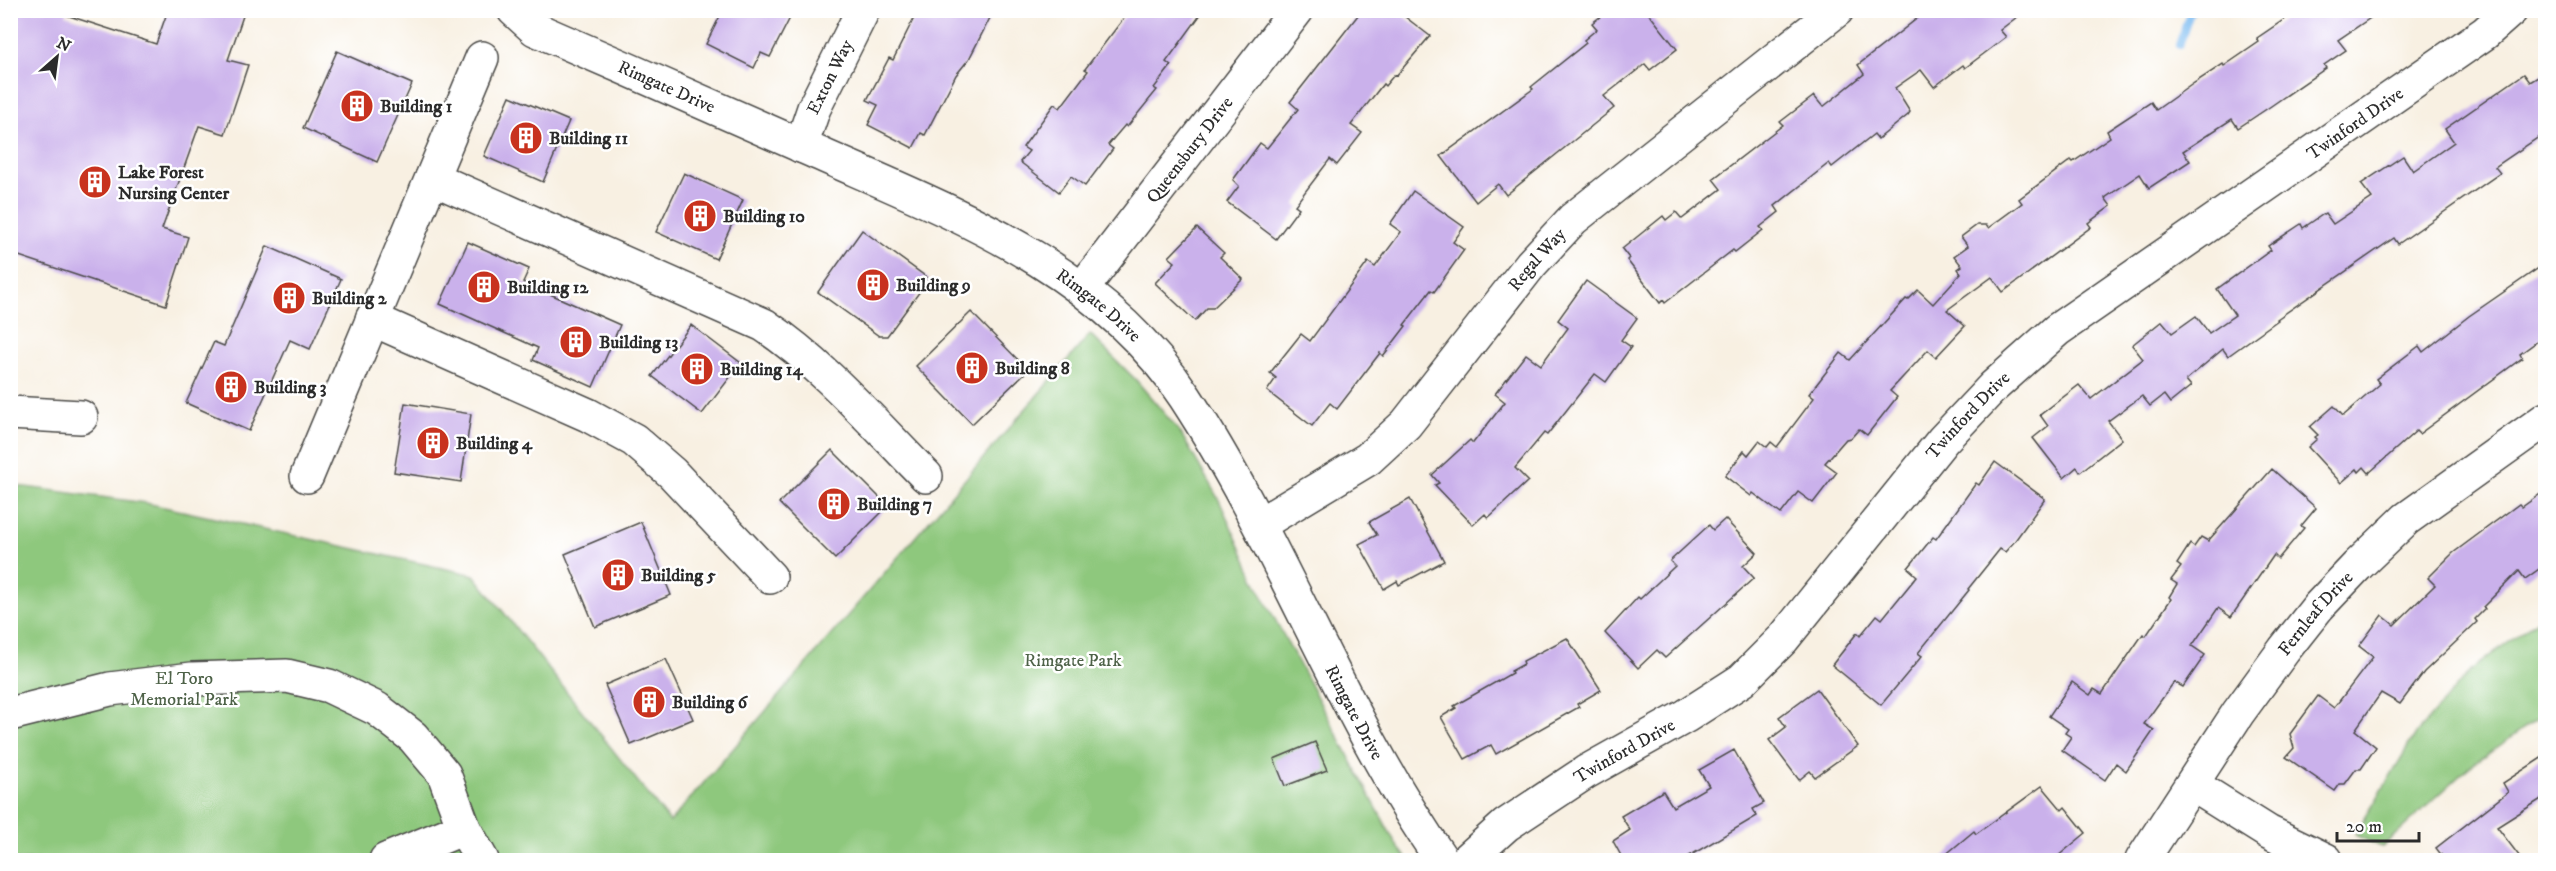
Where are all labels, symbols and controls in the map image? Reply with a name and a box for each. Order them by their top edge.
north arrow [27,27,87,87]
text: N [53,33,74,57]
street label: Exton Way [803,36,859,118]
street label: Rimgate Drive [614,56,718,119]
street label: Twinford Drive [2303,83,2408,165]
building icon: Building 1 [339,88,375,124]
street label: Queensbury Drive [1142,92,1238,208]
place label: Building 1 [380,96,453,118]
building icon: Building 11 [508,120,544,156]
place label: Building 11 [549,128,628,150]
place label: Lake Forest Nursing Center [118,162,229,205]
building icon: Lake Forest Nursing Center [77,164,113,200]
building icon: Building 10 [682,198,718,234]
place label: Building 10 [723,206,805,228]
street label: Regal Way [1504,224,1571,296]
street label: Rimgate Drive [1052,264,1145,347]
building icon: Building 9 [855,267,891,303]
building icon: Building 12 [466,269,502,305]
place label: Building 9 [896,275,971,297]
place label: Building 12 [507,277,589,299]
building icon: Building 2 [271,280,307,316]
place label: Building 2 [312,288,388,310]
building icon: Building 13 [558,324,594,360]
place label: Building 13 [599,332,678,354]
building icon: Building 8 [954,350,990,386]
building icon: Building 14 [679,351,715,387]
place label: Building 8 [995,358,1070,380]
place label: Building 14 [720,359,803,381]
street label: Twinford Drive [1922,367,2015,464]
building icon: Building 3 [213,369,249,405]
place label: Building 3 [254,377,327,399]
building icon: Building 4 [415,425,451,461]
place label: Building 4 [456,433,533,455]
building icon: Building 7 [816,486,852,522]
place label: Building 7 [857,494,932,516]
building icon: Building 5 [600,557,636,593]
place label: Building 5 [641,565,716,587]
street label: Fernleaf Drive [2274,567,2358,660]
park label: Rimgate Park [1024,650,1122,672]
street label: Rimgate Drive [1320,662,1388,764]
park label: El Toro Memorial Park [130,668,238,711]
building icon: Building 6 [631,684,667,720]
place label: Building 6 [672,692,749,714]
street label: Twinford Drive [1570,714,1679,789]
scale bar [2337,805,2420,843]
text: 20 m [2346,816,2382,838]

